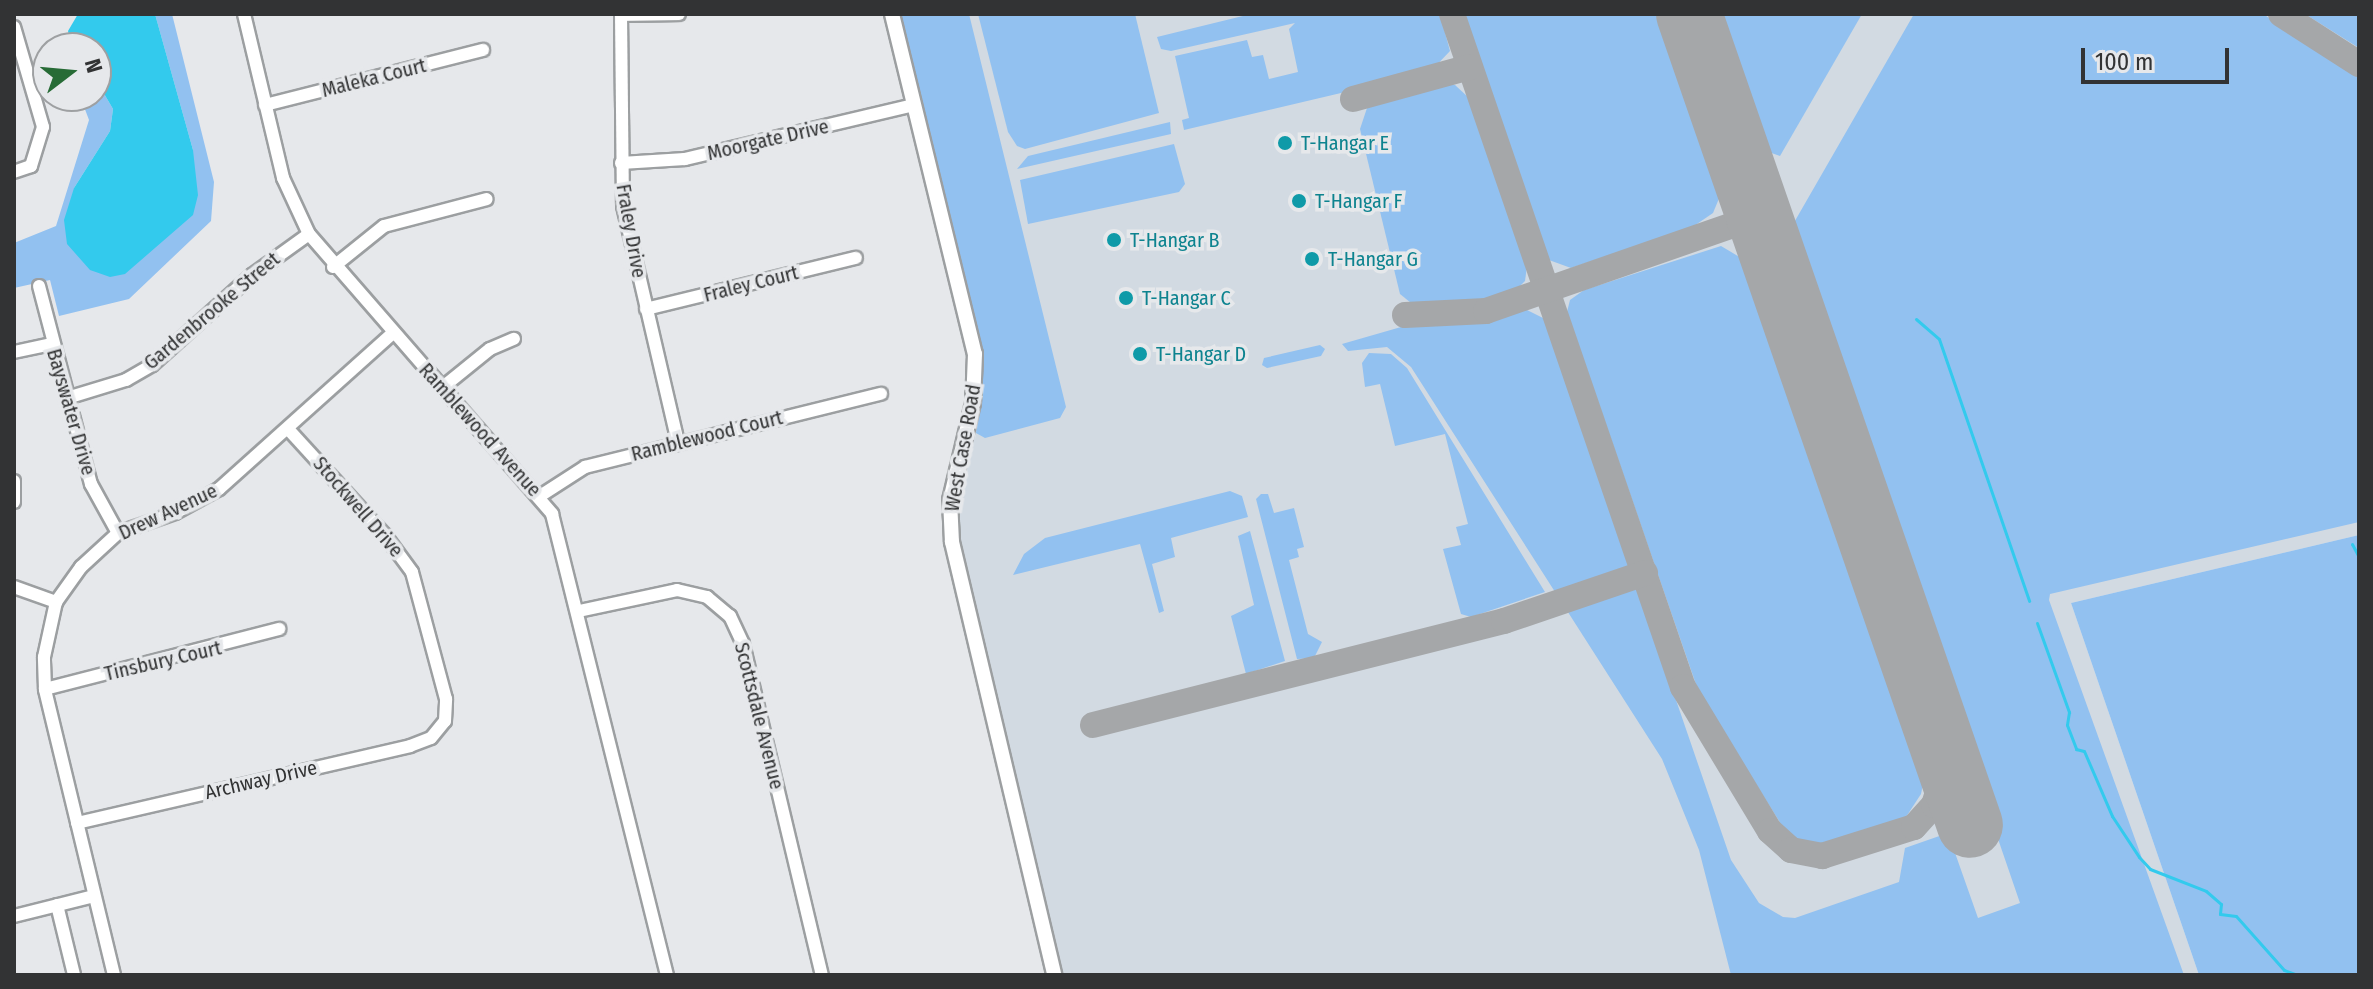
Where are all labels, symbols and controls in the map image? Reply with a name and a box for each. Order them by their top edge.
north arrow [32,32,112,112]
scale bar [2085,32,2233,82]
text: 100 m [2095,48,2153,76]
street label: Maleka Court [319,53,429,103]
text: N [79,56,108,76]
street label: Moorgate Drive [705,114,831,166]
place label: T-Hangar E [1301,131,1389,155]
marker: T-Hangar E [1276,134,1294,152]
street label: Fraley Drive [611,182,651,280]
place label: T-Hangar F [1315,189,1402,213]
marker: T-Hangar F [1290,192,1308,210]
place label: T-Hangar B [1130,228,1220,252]
marker: T-Hangar B [1105,231,1123,249]
street label: Gardenbrooke Street [139,247,285,375]
place label: T-Hangar G [1328,247,1418,271]
marker: T-Hangar G [1303,250,1321,268]
street label: Fraley Court [701,261,801,307]
place label: T-Hangar C [1142,286,1231,310]
marker: T-Hangar C [1117,289,1135,307]
place label: T-Hangar D [1156,342,1246,366]
marker: T-Hangar D [1131,345,1149,363]
street label: Bayswater Drive [41,346,101,478]
street label: Ramblewood Avenue [414,358,546,502]
street label: West Case Road [940,383,986,513]
street label: Ramblewood Court [629,406,785,466]
street label: Stockwell Drive [308,452,408,562]
street label: Drew Avenue [115,479,221,545]
street label: Tinsbury Court [102,636,224,686]
street label: Scottsdale Avenue [729,640,789,792]
street label: Archway Drive [203,755,319,805]

